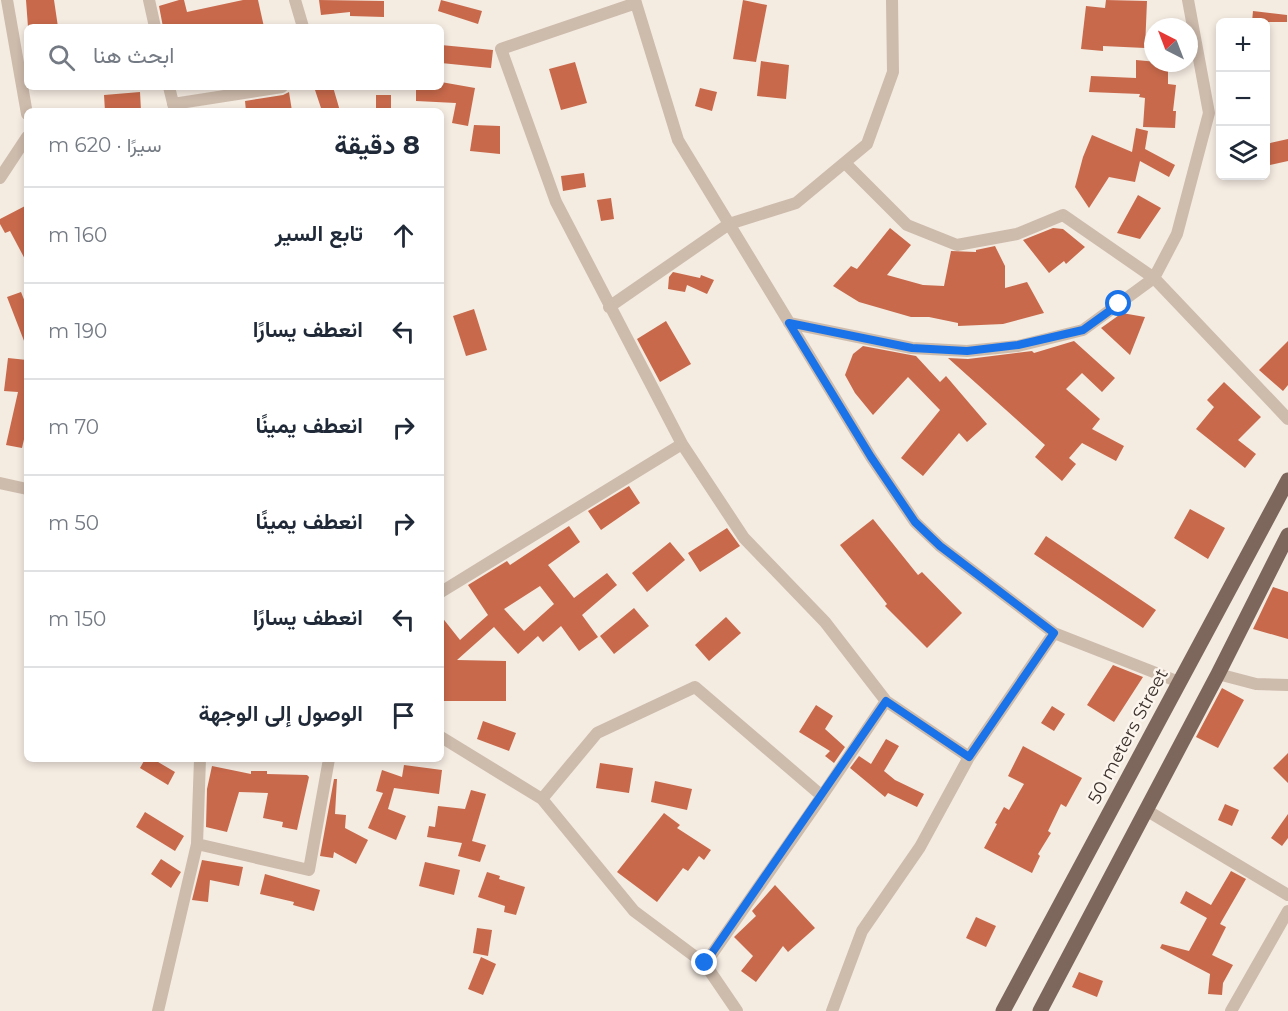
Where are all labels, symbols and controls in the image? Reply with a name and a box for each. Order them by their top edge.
north arrow [1144,18,1198,72]
map controls [1216,18,1270,180]
button: + [1216,18,1270,72]
search box [24,24,444,90]
icon: search [45,41,78,74]
text: ابحث هنا [93,42,174,69]
button: − [1216,72,1270,126]
button: layers [1216,126,1270,180]
text: 8 دقيقة [334,129,420,161]
text: سيرًا · 620 m [48,133,161,157]
icon: ahead [387,219,420,252]
text: تابع السير [275,220,363,247]
text: 160 m [48,223,107,247]
route start [1105,290,1131,316]
icon: left [387,315,420,348]
text: انعطف يسارًا [253,316,363,343]
text: 190 m [48,319,107,343]
icon: right [387,411,420,444]
text: انعطف يمينًا [255,412,363,439]
text: 70 m [48,415,99,439]
icon: right [387,507,420,540]
text: انعطف يمينًا [255,508,363,535]
text: 50 m [48,511,99,535]
icon: left [387,603,420,636]
text: انعطف يسارًا [253,604,363,631]
text: 150 m [48,607,106,631]
street label: 50 meters Street [1083,665,1173,807]
icon: arrive [387,699,420,732]
text: الوصول إلى الوجهة [198,700,363,727]
route end [691,949,717,975]

